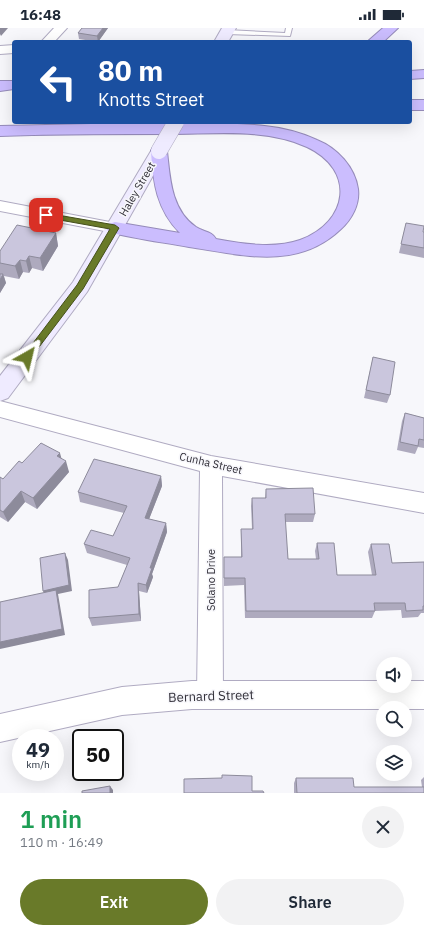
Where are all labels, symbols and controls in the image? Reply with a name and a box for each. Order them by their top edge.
text: 16:48 [20,5,61,24]
text: 80 m [98,52,163,89]
icon: left [32,56,84,108]
text: Knotts Street [98,88,204,111]
street label: Haley Street [116,159,158,219]
pin [29,198,63,232]
icon: arrive [35,204,57,226]
position arrow [6,336,48,378]
street label: Cunha Street [178,449,244,477]
street label: Solano Drive [204,549,218,611]
map controls [376,657,412,781]
button: sound [376,657,412,693]
street label: Bernard Street [168,686,254,706]
button: search [376,701,412,737]
speed limit sign: 50 [72,729,124,781]
text: 49 [26,736,50,763]
button: layers [376,745,412,781]
text: km/h [26,758,50,771]
text: 1 min [20,803,82,835]
button: close [362,806,404,848]
text: 110 m · 16:49 [20,834,103,851]
button: Exit [20,879,208,925]
button: Share [216,879,404,925]

